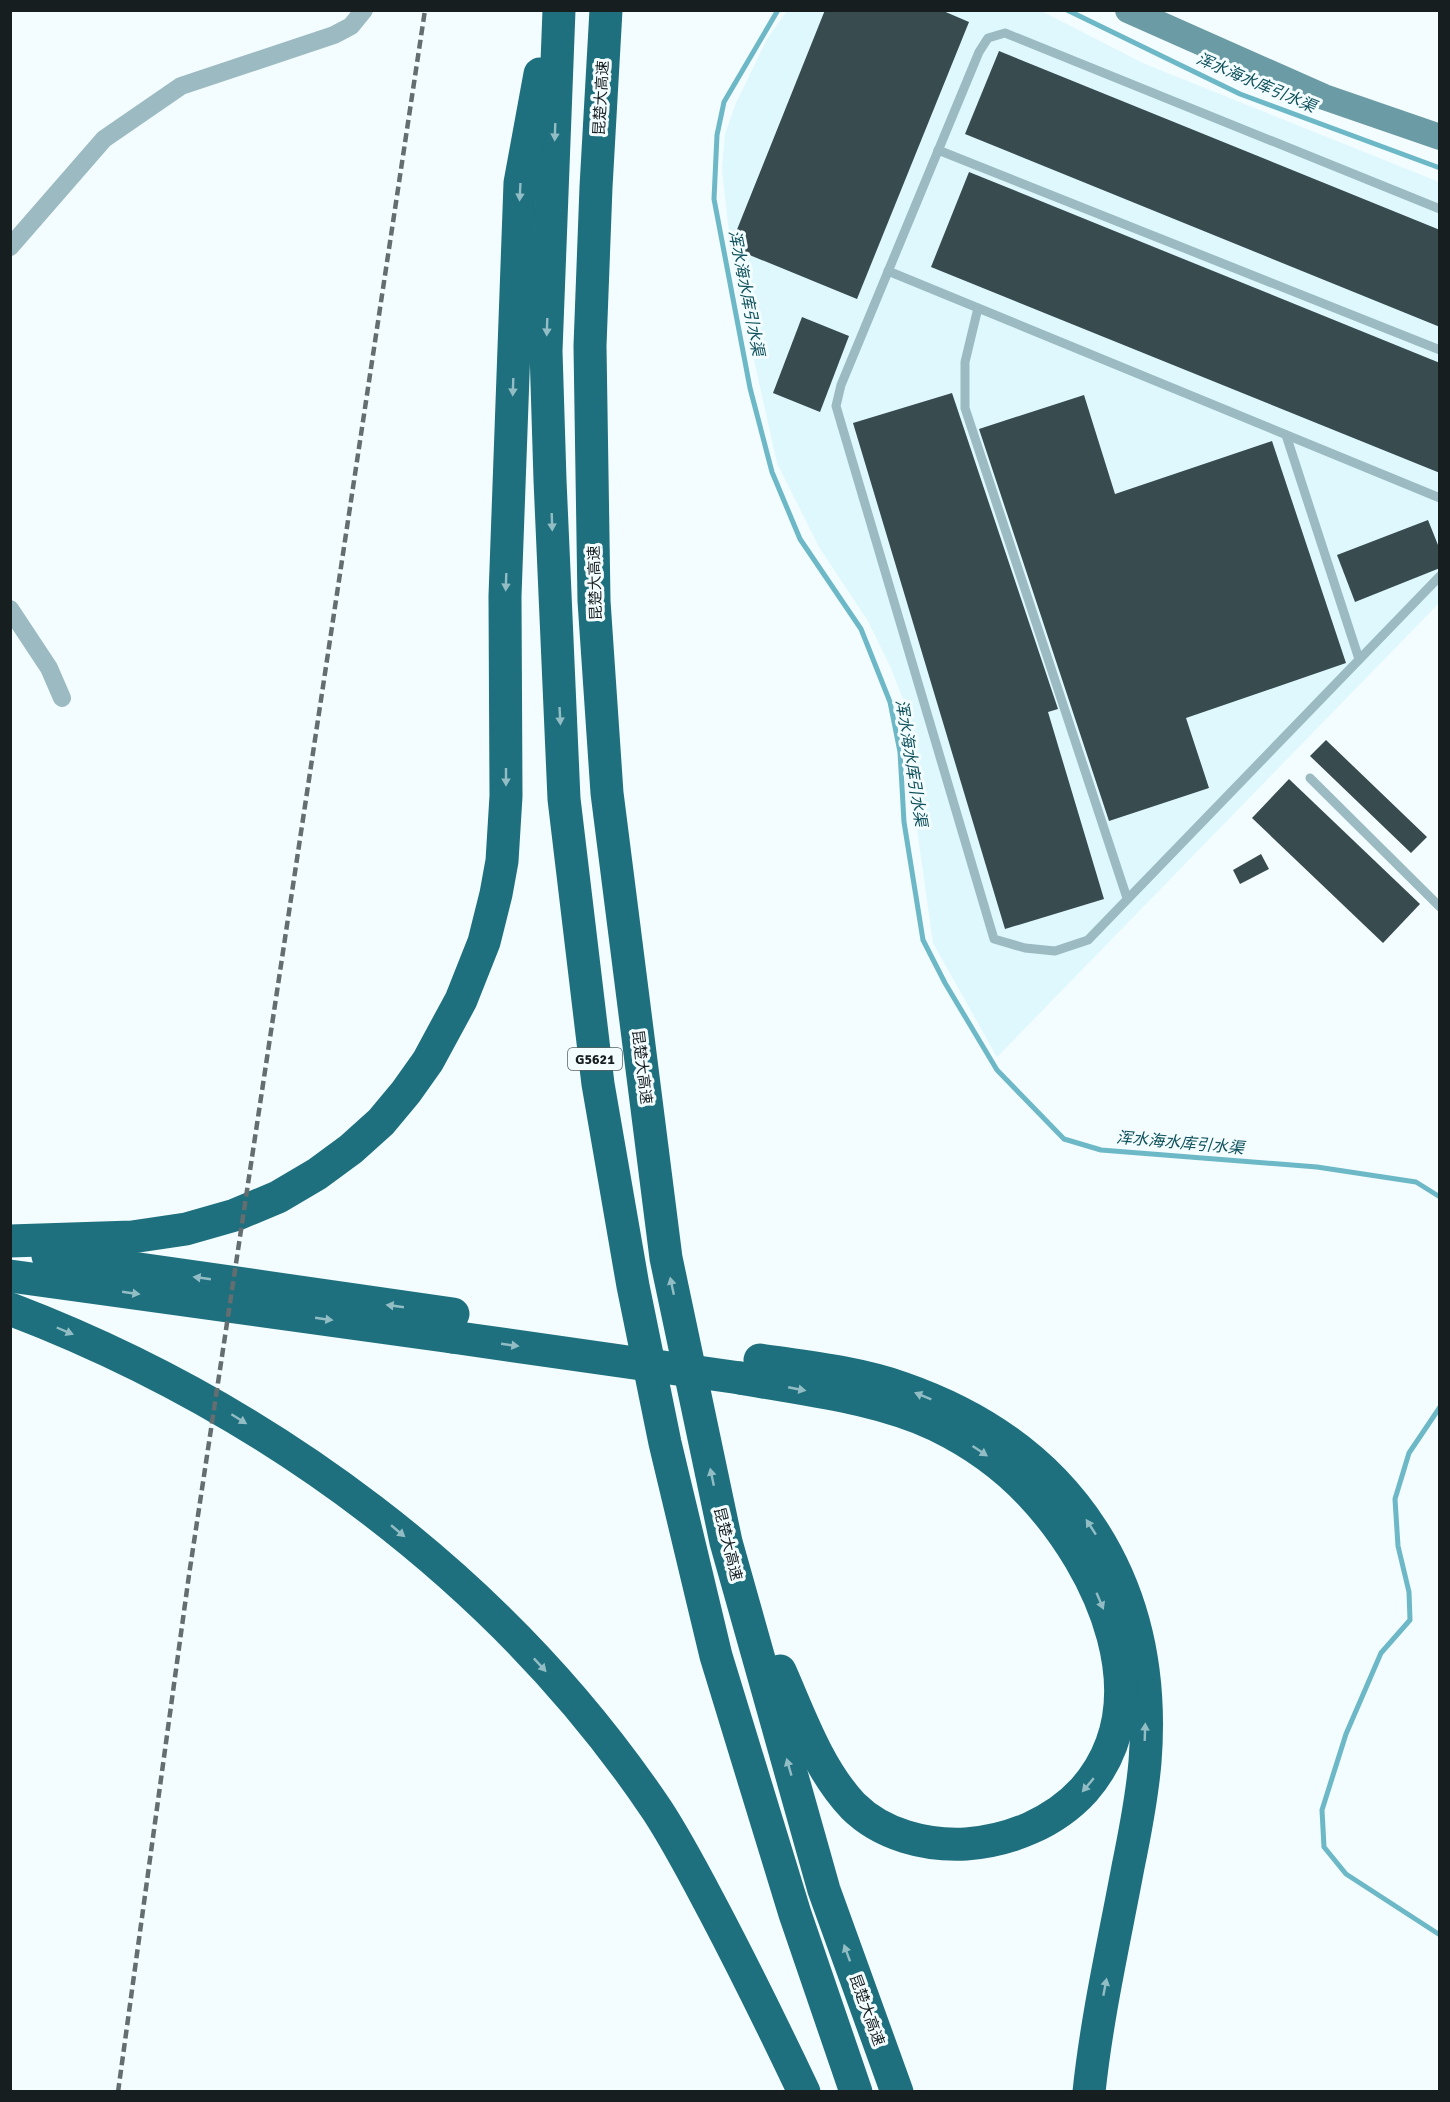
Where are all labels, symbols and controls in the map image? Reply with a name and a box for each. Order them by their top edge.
water label: 浑水海水库引水渠 [1193,49,1321,118]
street label: 昆楚大高速 [590,60,612,136]
one-way arrow [550,122,559,141]
one-way arrow [515,183,524,202]
water label: 浑水海水库引水渠 [724,228,768,360]
one-way arrow [543,317,552,336]
one-way arrow [508,378,517,397]
one-way arrow [547,512,556,531]
street label: 昆楚大高速 [585,545,605,621]
one-way arrow [501,572,511,591]
water label: 浑水海水库引水渠 [891,698,931,830]
one-way arrow [555,707,564,726]
one-way arrow [501,767,511,786]
street label: 昆楚大高速 [628,1029,656,1105]
road number: G5621 [568,1048,622,1070]
water label: 浑水海水库引水渠 [1115,1127,1247,1159]
one-way arrow [192,1273,211,1282]
one-way arrow [667,1277,676,1296]
one-way arrow [121,1288,140,1297]
one-way arrow [385,1301,404,1310]
one-way arrow [315,1315,334,1324]
one-way arrow [56,1327,74,1336]
one-way arrow [500,1341,519,1350]
one-way arrow [788,1385,807,1394]
one-way arrow [914,1391,932,1400]
one-way arrow [230,1414,247,1425]
one-way arrow [972,1445,988,1456]
one-way arrow [707,1468,716,1487]
street label: 昆楚大高速 [710,1505,746,1583]
one-way arrow [1085,1519,1096,1535]
one-way arrow [390,1524,405,1537]
one-way arrow [1095,1593,1105,1611]
one-way arrow [533,1657,547,1672]
one-way arrow [1141,1723,1150,1742]
one-way arrow [784,1758,794,1776]
one-way arrow [1082,1777,1095,1792]
one-way arrow [841,1944,851,1962]
street label: 昆楚大高速 [846,1972,888,2048]
one-way arrow [1101,1977,1110,1996]

